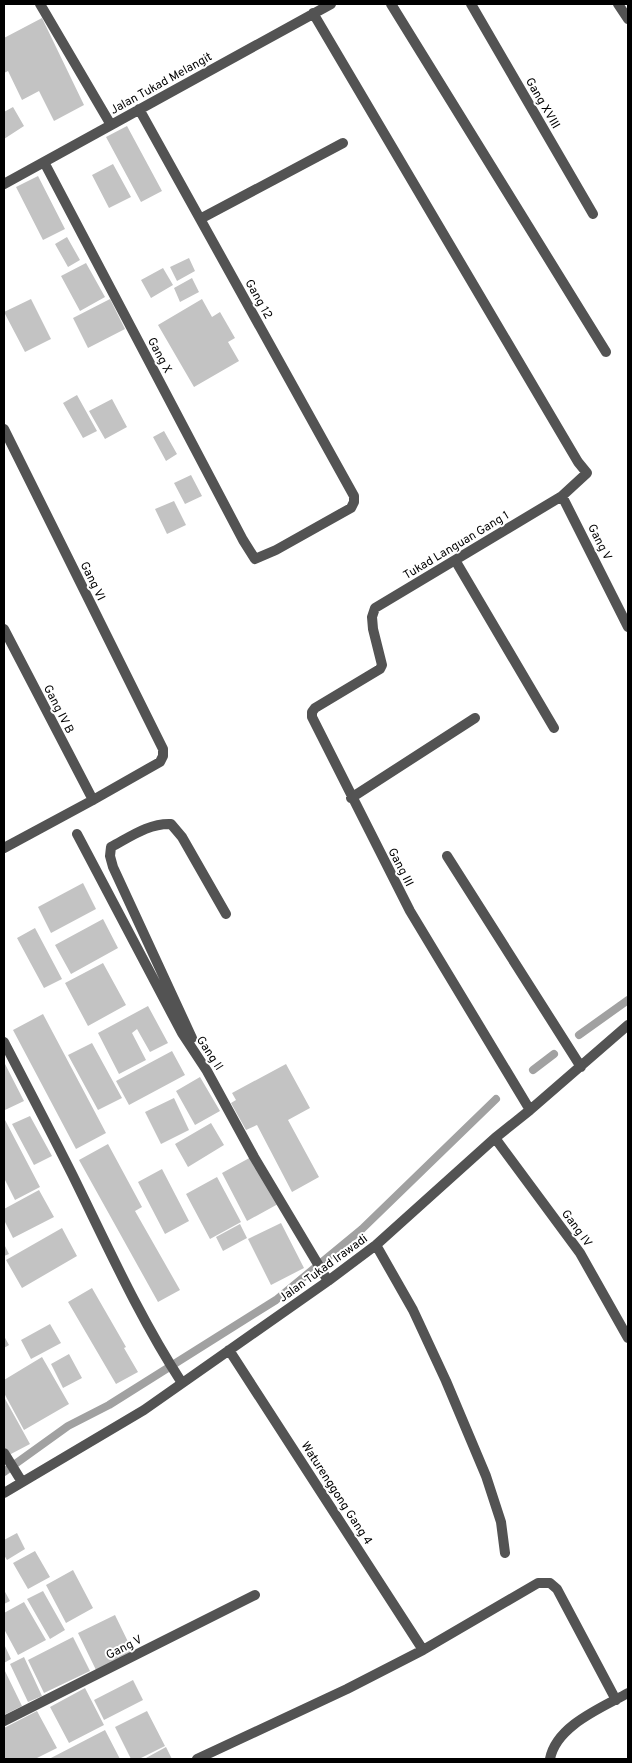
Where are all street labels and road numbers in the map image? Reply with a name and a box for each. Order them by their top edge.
street label: Jalan Tukad Melangit [108,49,215,119]
street label: Gang XVIII [521,75,563,132]
street label: Gang 12 [241,277,276,322]
street label: Gang X [143,335,175,376]
street label: Tukad Languan Gang 1 [401,508,512,584]
street label: Gang V [583,522,615,563]
street label: Gang VI [76,559,108,604]
street label: Gang IV B [39,682,77,737]
street label: Gang III [384,845,417,890]
street label: Gang II [192,1033,226,1074]
street label: Gang IV [557,1207,595,1251]
street label: Jalan Tukad Irawadi [276,1231,371,1306]
street label: Waturenggong Gang 4 [297,1439,376,1548]
street label: Gang V [104,1632,145,1664]

